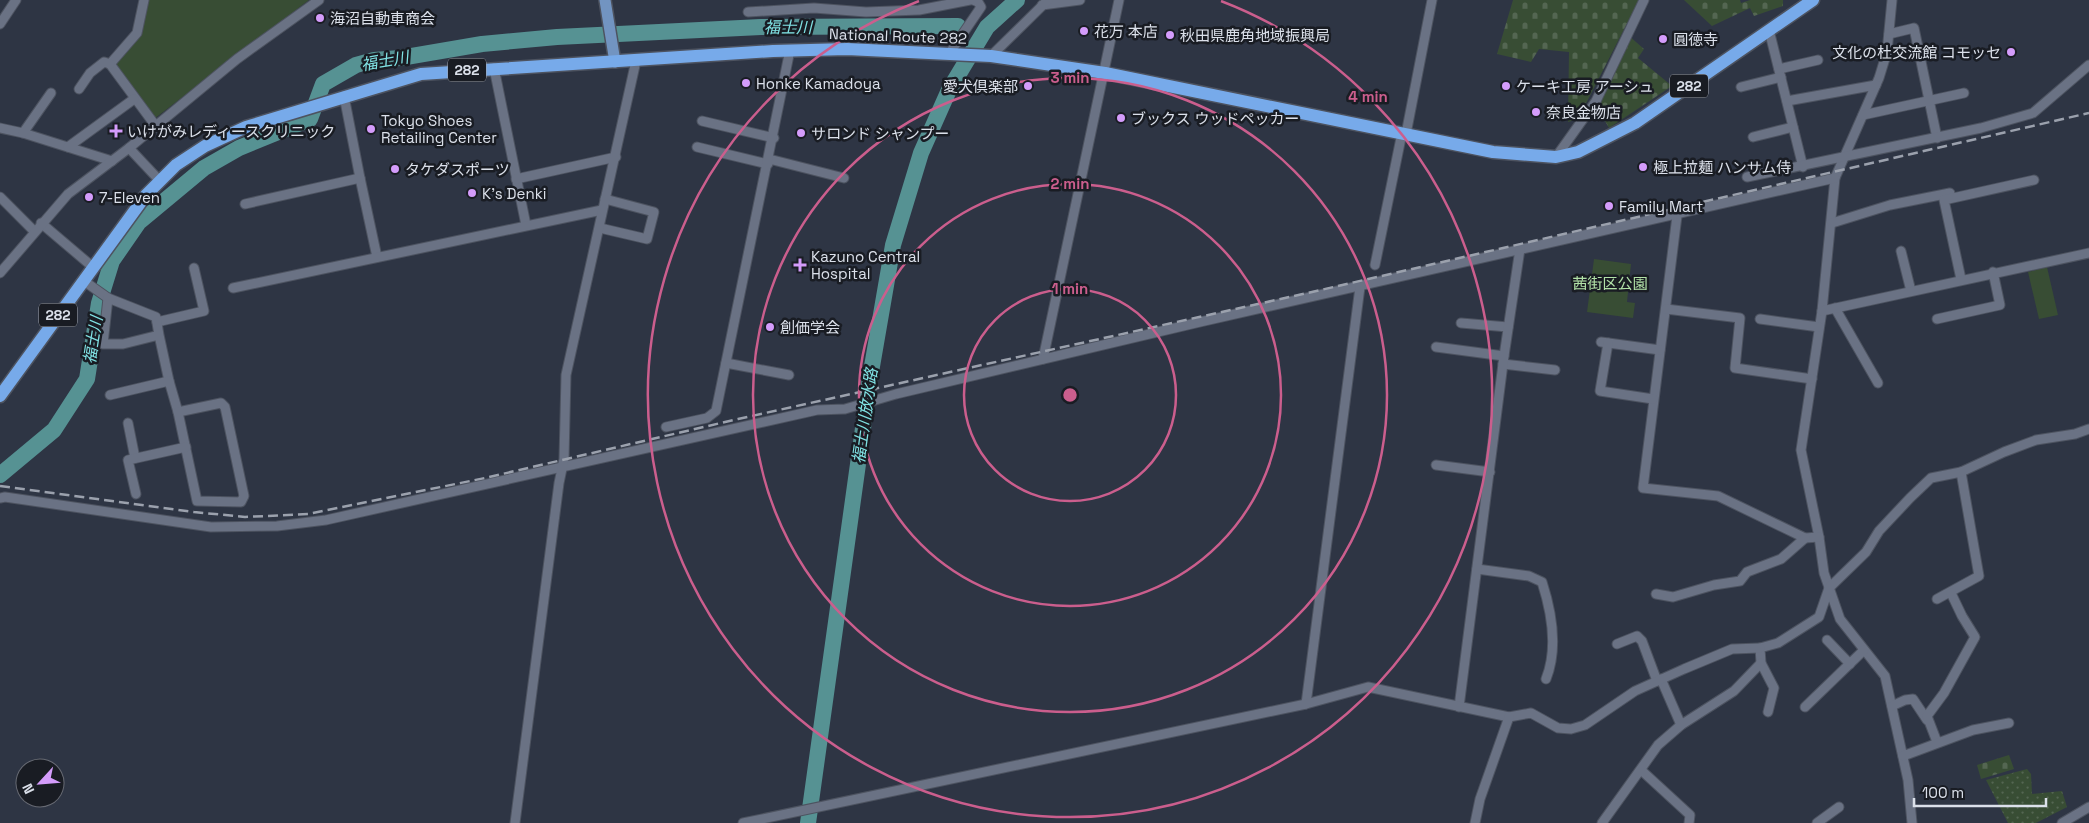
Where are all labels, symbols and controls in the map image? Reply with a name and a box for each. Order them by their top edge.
place label: 海沼自動車商会 [330,9,435,28]
marker: 海沼自動車商会 [314,12,326,24]
water label: 福士川 [764,17,814,38]
place label: 花万 本店 [1094,22,1158,41]
street label: National Route 282 [829,24,967,48]
marker: 花万 本店 [1078,25,1090,37]
place label: 秋田県鹿角地域振興局 [1180,26,1330,45]
marker: 秋田県鹿角地域振興局 [1164,29,1176,41]
place label: 圓徳寺 [1673,30,1718,49]
marker: 圓徳寺 [1657,33,1669,45]
place label: 文化の杜交流館 コモッセ [1832,43,2001,62]
water label: 福士川 [360,46,412,76]
marker: 文化の杜交流館 コモッセ [2005,46,2017,58]
road number: 282 [448,58,486,82]
text: 3 min [1051,68,1089,87]
place label: Honke Kamadoya [756,74,881,93]
road number: 282 [1670,74,1708,98]
marker: Honke Kamadoya [740,77,752,89]
place label: 愛犬倶楽部 [943,77,1018,96]
place label: ケーキ工房 アーシュ [1516,77,1654,96]
marker: 愛犬倶楽部 [1022,80,1034,92]
marker: ケーキ工房 アーシュ [1500,80,1512,92]
text: 4 min [1348,87,1388,106]
place label: 奈良金物店 [1546,103,1621,122]
marker: 奈良金物店 [1530,106,1542,118]
place label: ブックス ウッドペッカー [1131,109,1299,128]
place label: Tokyo Shoes Retailing Center [381,111,497,147]
marker: ブックス ウッドペッカー [1115,112,1127,124]
place label: いけがみレディースクリニック [127,122,335,141]
marker: Tokyo Shoes Retailing Center [365,123,377,135]
marker: いけがみレディースクリニック [109,124,123,138]
place label: サロンド シャンプー [811,124,949,143]
marker: サロンド シャンプー [795,127,807,139]
place label: 極上拉麺 ハンサム侍 [1653,158,1792,177]
place label: タケダスポーツ [405,160,510,179]
marker: 極上拉麺 ハンサム侍 [1637,161,1649,173]
marker: タケダスポーツ [389,163,401,175]
text: 2 min [1051,174,1089,193]
place label: K's Denki [482,184,546,203]
marker: K's Denki [466,187,478,199]
place label: 7-Eleven [99,188,160,207]
marker: 7-Eleven [83,191,95,203]
place label: Family Mart [1619,197,1703,216]
marker: Family Mart [1603,200,1615,212]
place label: Kazuno Central Hospital [811,247,920,283]
marker: Kazuno Central Hospital [793,258,807,272]
park label: 茜街区公園 [1572,274,1648,293]
text: 1 min [1052,279,1088,298]
road number: 282 [39,304,77,326]
water label: 福士川 [79,313,107,365]
place label: 創価学会 [780,318,840,337]
marker: 創価学会 [764,321,776,333]
water label: 福士川放水路 [848,365,882,465]
centre of rings [1061,386,1079,404]
north arrow [15,758,65,808]
scale bar [1914,776,2046,808]
text: N [18,781,38,797]
text: 100 m [1922,783,1964,802]

